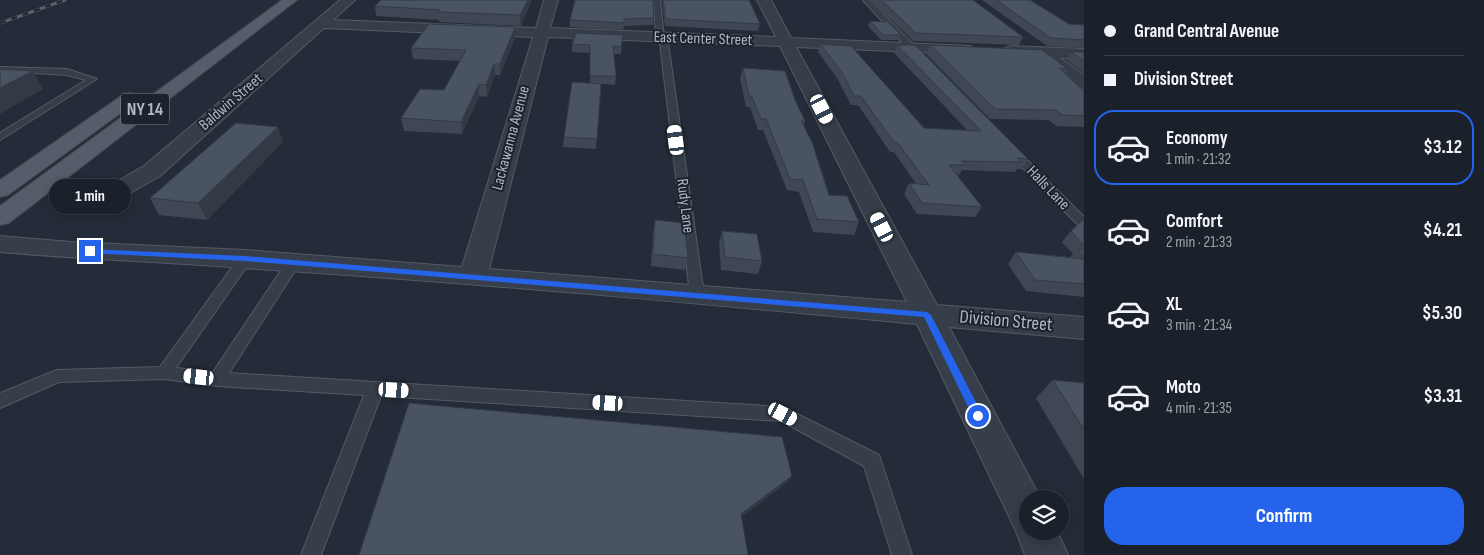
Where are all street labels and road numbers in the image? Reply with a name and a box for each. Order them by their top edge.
street label: East Center Street [653,28,753,50]
street label: Baldwin Street [195,69,267,135]
street label: Lackawanna Avenue [488,84,534,192]
road number: NY 14 [121,94,169,125]
street label: Halls Lane [1022,162,1074,214]
street label: Rudy Lane [672,178,698,234]
street label: Division Street [959,305,1054,337]

